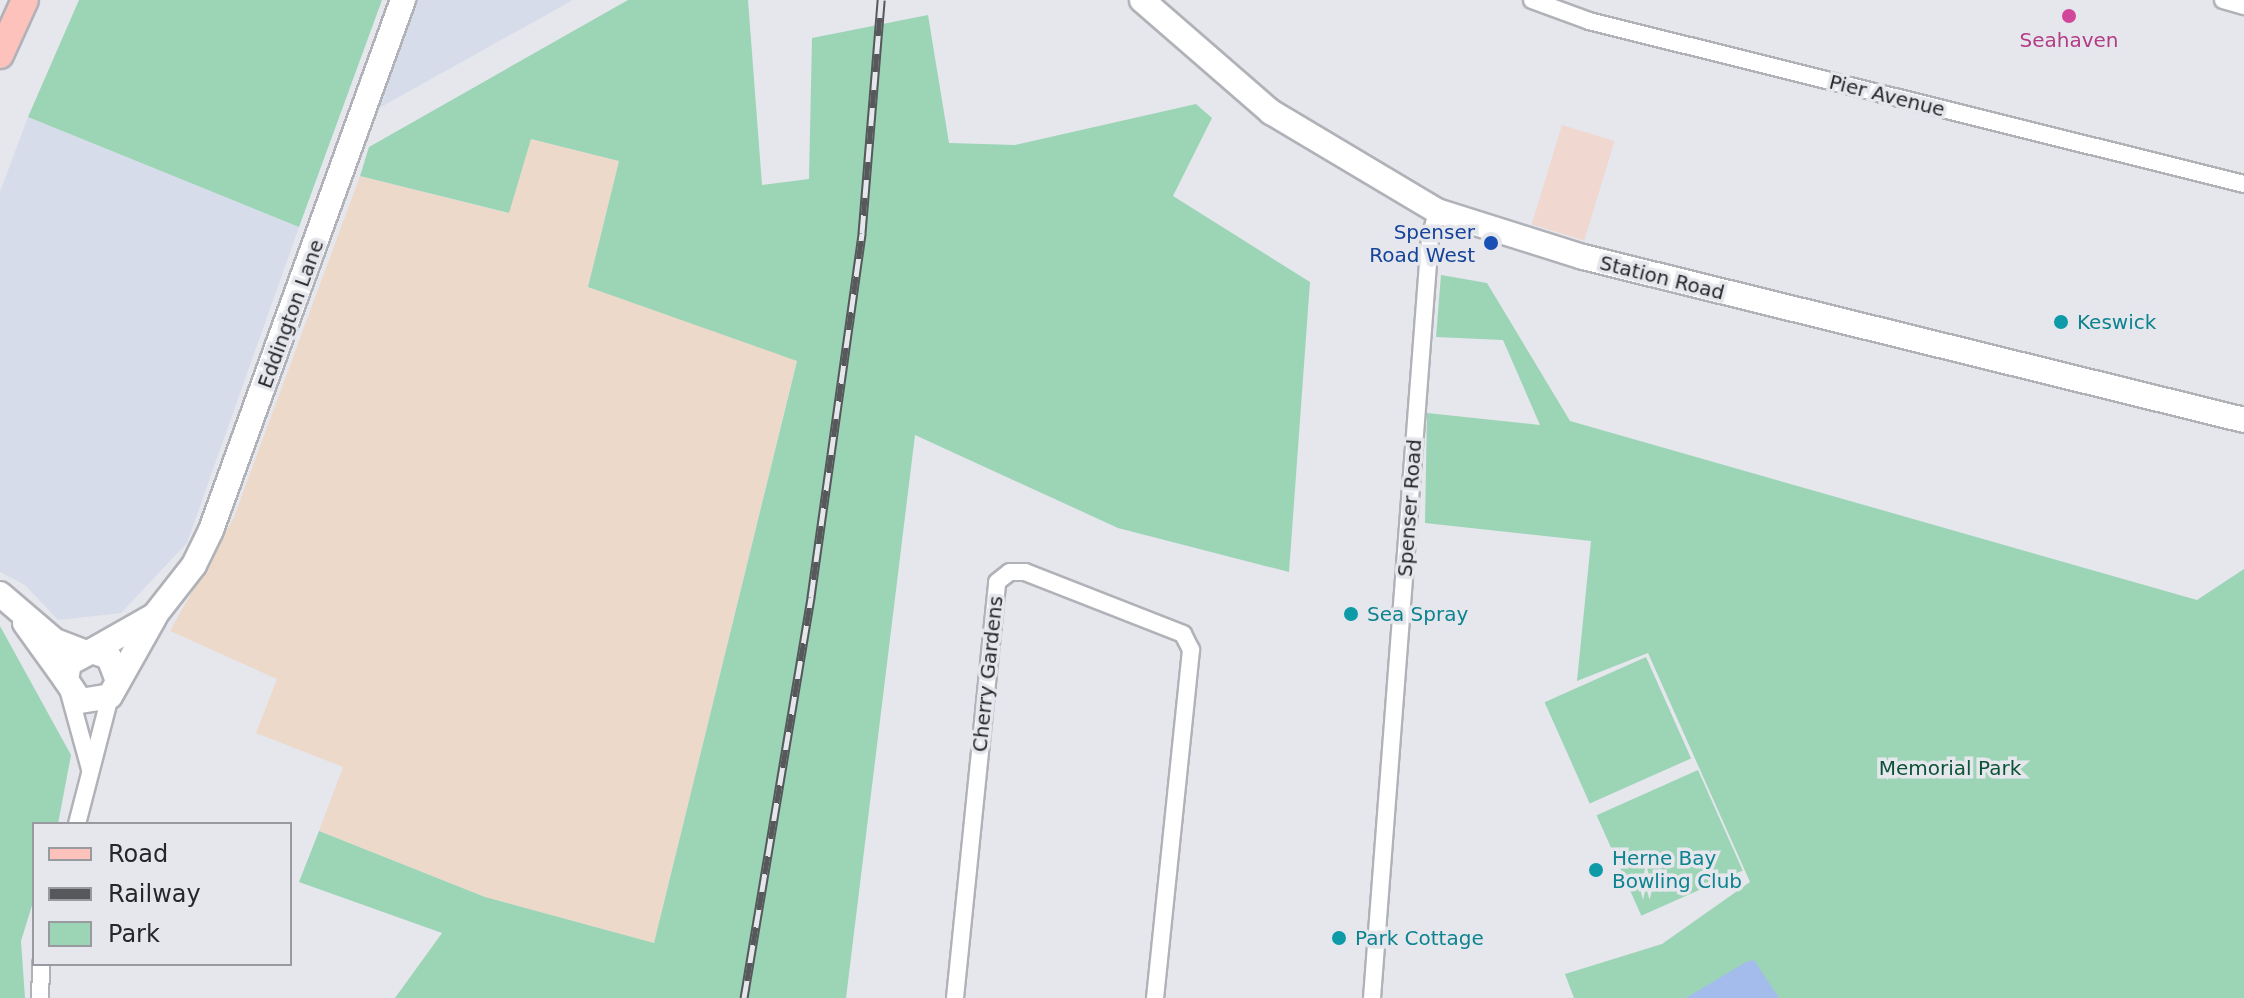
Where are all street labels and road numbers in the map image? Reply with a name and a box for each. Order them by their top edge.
street label: Pier Avenue [1827,70,1947,122]
street label: Eddington Lane [253,236,329,392]
street label: Station Road [1597,251,1727,305]
street label: Spenser Road [1393,438,1427,578]
street label: Cherry Gardens [968,595,1008,753]

